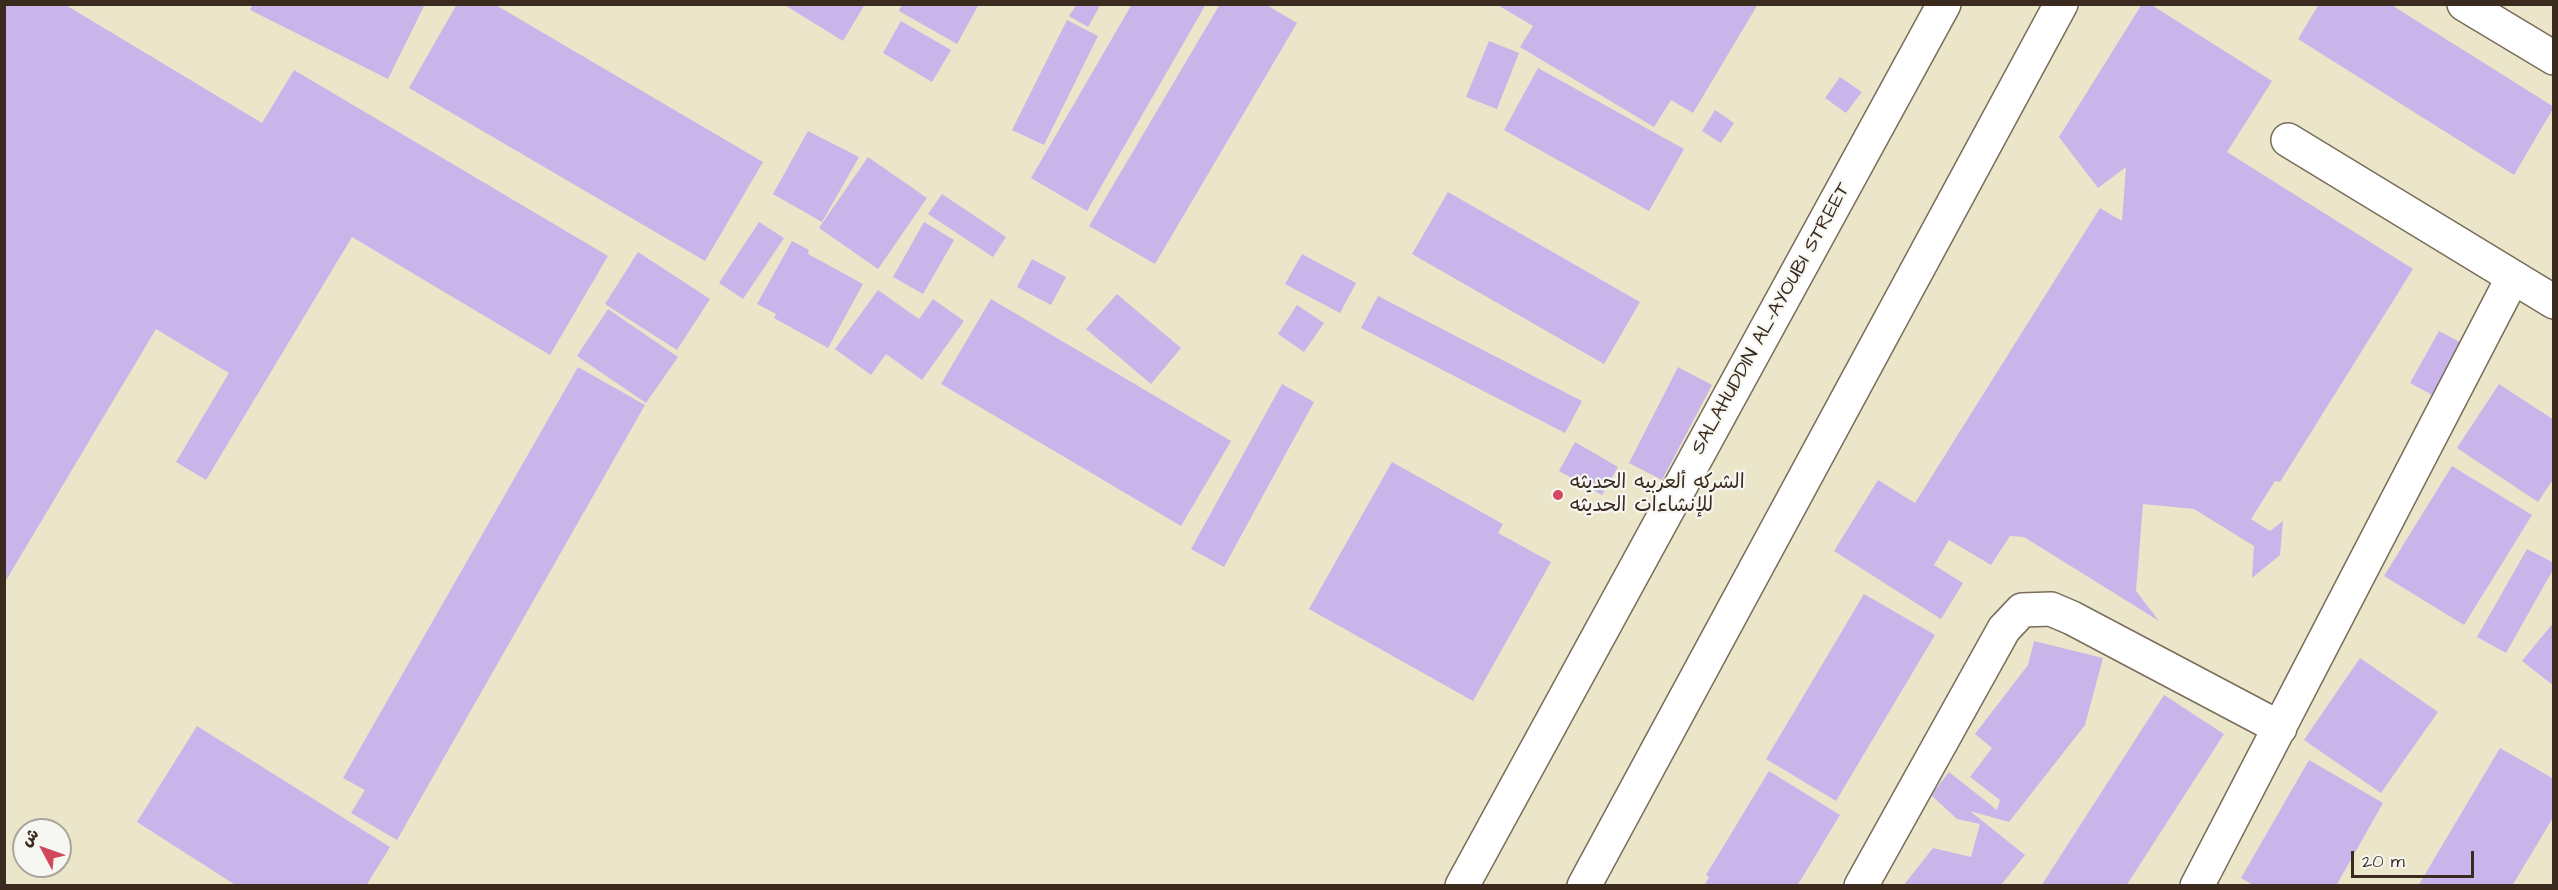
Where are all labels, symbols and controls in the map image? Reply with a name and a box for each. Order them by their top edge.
street label: SALAHUDDIN AL-AYOUBI STREET [1687,179,1857,459]
place label: الشركه ألعربيه الحديثه للإنشاءات الحديثه [1570,472,1745,519]
marker: الشركه ألعربيه الحديثه للإنشاءات الحديثه [1551,488,1565,502]
north arrow [12,818,72,878]
text: ش [16,824,44,851]
scale bar [2354,839,2477,877]
text: 20 m [2362,849,2405,874]

